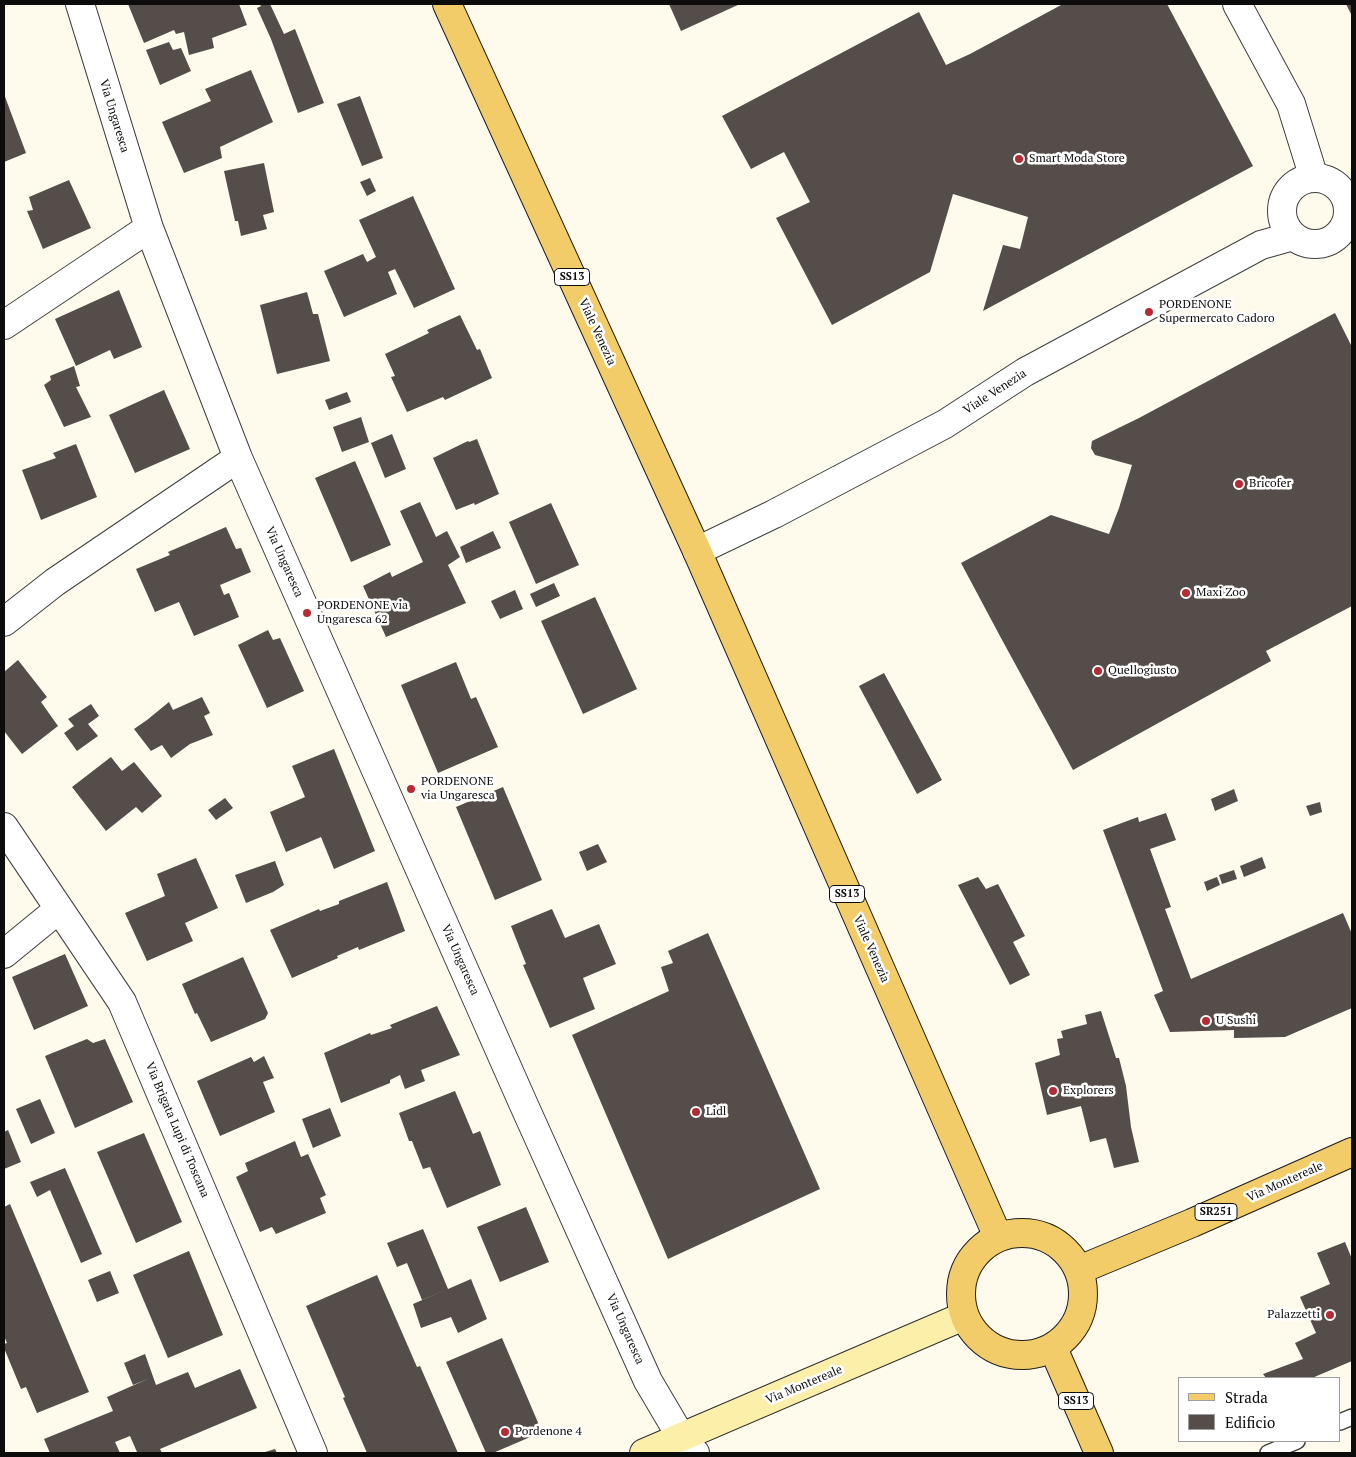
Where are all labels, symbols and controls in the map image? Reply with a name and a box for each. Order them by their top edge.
street label: Via Ungaresca [96,78,132,154]
place label: Smart Moda Store [1029,152,1125,166]
marker: Smart Moda Store [1013,153,1025,165]
road number: SS13 [554,268,590,286]
street label: Viale Venezia [575,296,619,368]
place label: PORDENONE Supermercato Cadoro [1159,298,1275,326]
marker: PORDENONE Supermercato Cadoro [1143,306,1155,318]
street label: Viale Venezia [961,366,1029,418]
place label: Bricofer [1249,477,1291,491]
marker: Bricofer [1233,478,1245,490]
street label: Via Ungaresca [262,524,306,600]
place label: Maxi Zoo [1196,586,1246,600]
marker: Maxi Zoo [1180,587,1192,599]
place label: PORDENONE via Ungaresca 62 [317,599,408,627]
marker: PORDENONE via Ungaresca 62 [301,607,313,619]
place label: Quellogiusto [1108,664,1177,678]
marker: Quellogiusto [1092,665,1104,677]
place label: PORDENONE via Ungaresca [421,775,495,803]
marker: PORDENONE via Ungaresca [405,783,417,795]
road number: SS13 [830,886,864,902]
street label: Viale Venezia [850,913,892,985]
street label: Via Ungaresca [438,922,482,998]
place label: U Sushi [1216,1014,1256,1028]
marker: U Sushi [1200,1015,1212,1027]
street label: Via Brigata Lupi di Toscana [142,1060,212,1200]
place label: Explorers [1063,1084,1114,1098]
marker: Explorers [1047,1085,1059,1097]
place label: Lidl [706,1105,726,1119]
marker: Lidl [690,1106,702,1118]
street label: Via Montereale [1245,1159,1325,1205]
road number: SR251 [1195,1204,1237,1220]
street label: Via Ungaresca [603,1291,647,1367]
place label: Palazzetti [1267,1308,1320,1322]
marker: Palazzetti [1324,1309,1336,1321]
street label: Via Montereale [764,1362,844,1408]
legend [1178,1377,1341,1442]
text: Strada [1225,1387,1268,1407]
road number: SS13 [1058,1392,1094,1410]
text: Edificio [1225,1412,1275,1432]
place label: Pordenone 4 [515,1425,582,1439]
marker: Pordenone 4 [499,1426,511,1438]

